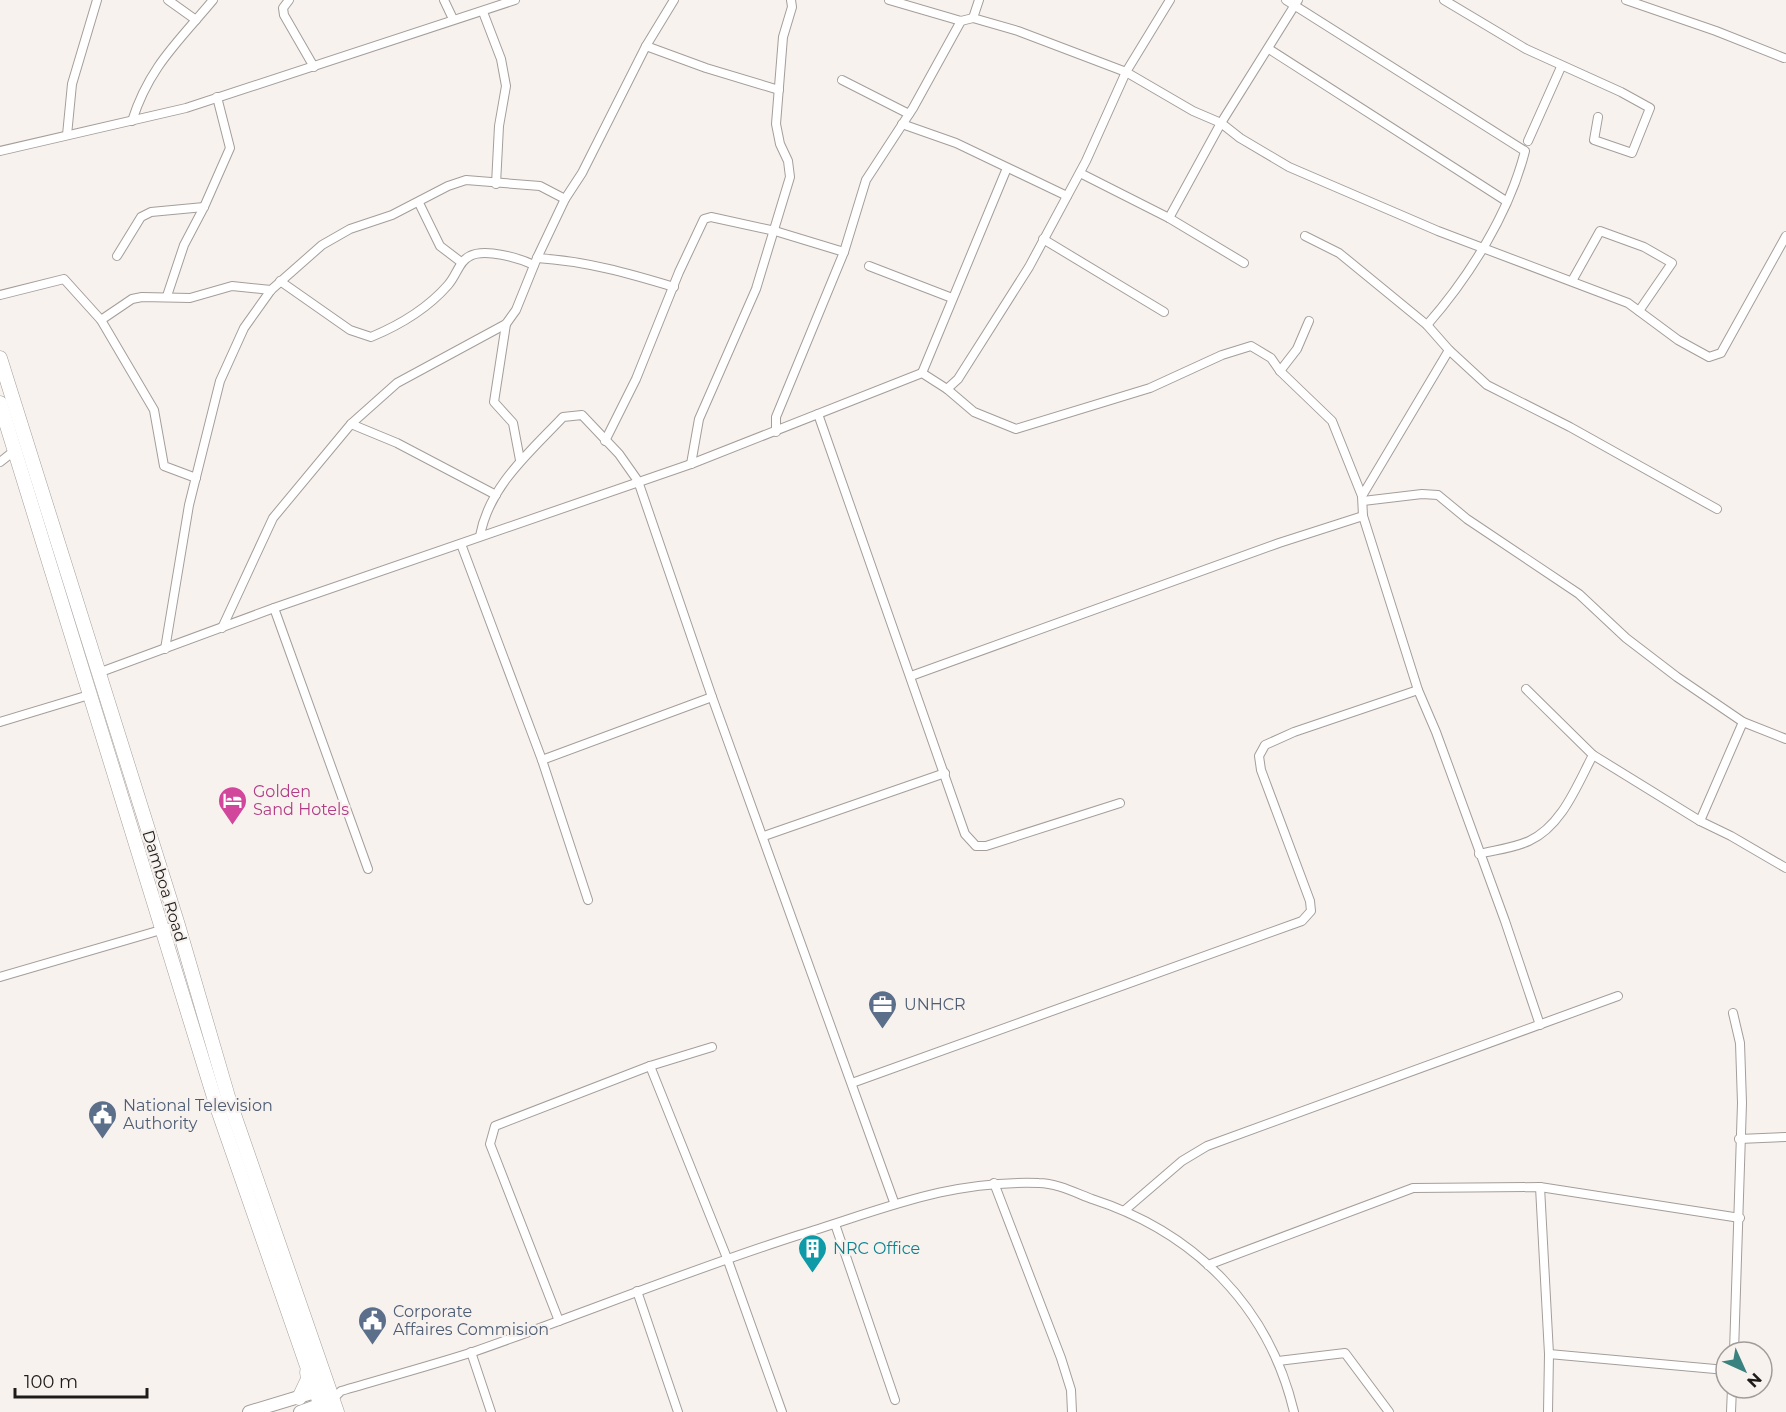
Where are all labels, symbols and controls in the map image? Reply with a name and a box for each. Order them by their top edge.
place label: Golden Sand Hotels [253,782,349,819]
hotel icon: Golden Sand Hotels [216,784,248,826]
street label: Damboa Road [138,828,191,944]
office icon: UNHCR [867,988,899,1030]
place label: UNHCR [904,995,966,1014]
place label: National Television Authority [123,1096,273,1133]
public building icon: National Television Authority [86,1098,118,1140]
building icon: NRC Office [796,1232,828,1274]
place label: NRC Office [833,1239,920,1258]
place label: Corporate Affaires Commision [393,1302,549,1339]
public building icon: Corporate Affaires Commision [356,1304,388,1346]
north arrow [1714,1340,1774,1400]
scale bar [15,1361,147,1399]
text: N [1743,1369,1766,1392]
text: 100 m [24,1371,78,1393]

